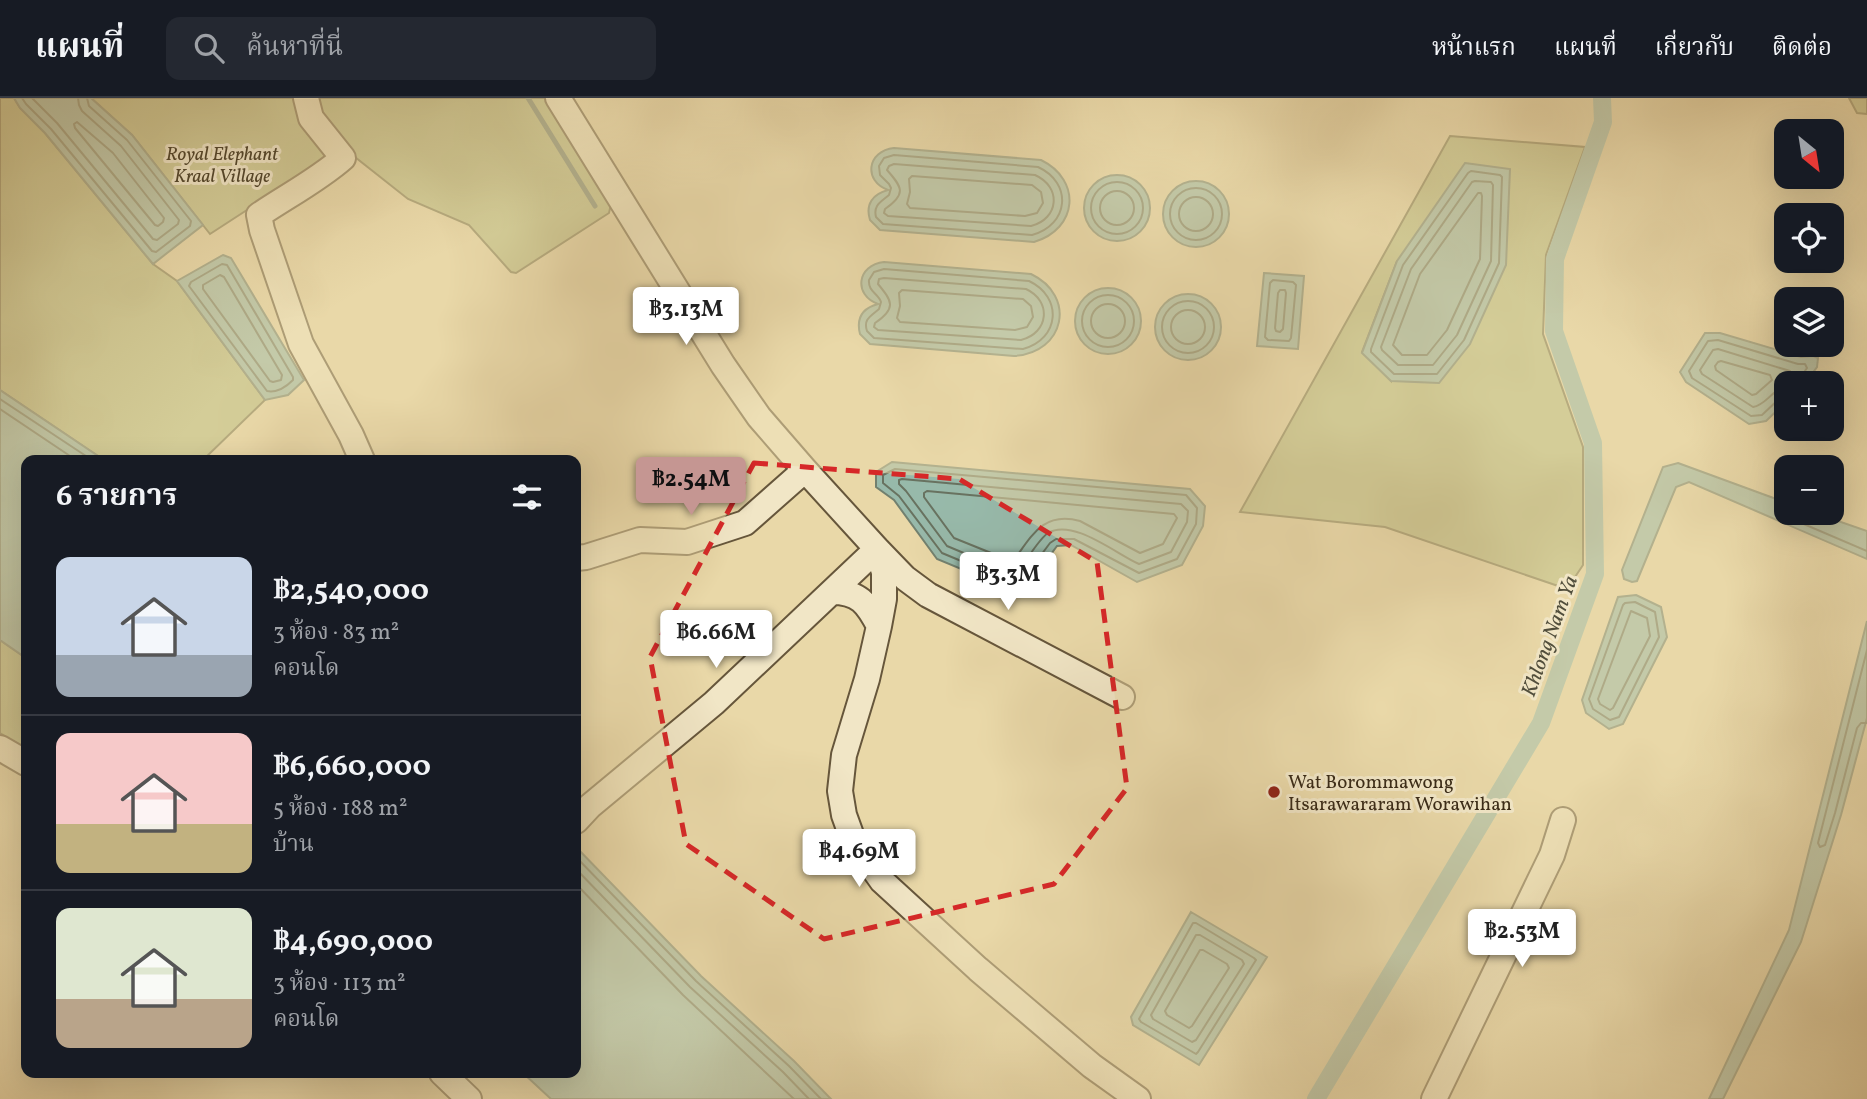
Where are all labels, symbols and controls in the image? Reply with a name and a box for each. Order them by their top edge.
search box [166,17,656,80]
text: แผนที่ [35,26,124,72]
icon: search [190,29,228,67]
text: ค้นหาที่นี่ [246,30,343,66]
text: หน้าแรก [1432,32,1516,66]
text: แผนที่ [1554,32,1617,66]
text: เกี่ยวกับ [1655,32,1734,66]
text: ติดต่อ [1772,32,1832,66]
north arrow [1774,119,1844,189]
map controls [1774,119,1844,525]
park label: Royal Elephant Kraal Village [166,142,279,190]
button: locate [1774,203,1844,273]
button: layers [1774,287,1844,357]
pin: ฿3.13M [629,288,743,347]
text: ฿3.13M [649,294,723,326]
button: + [1774,371,1844,441]
button: − [1774,455,1844,525]
pin: ฿2.54M [634,458,748,517]
text: ฿2.54M [652,464,730,496]
text: 6 รายการ [56,476,177,518]
icon: filters [508,478,546,516]
pin: ฿3.3M [959,552,1057,612]
text: ฿3.3M [976,559,1040,591]
text: ฿2,540,000 [273,570,429,612]
water label: Khlong Nam Ya [1515,572,1586,701]
icon: home [112,585,196,669]
pin: ฿6.66M [659,610,773,670]
text: 3 ห้อง · 83 m² [273,617,399,649]
text: ฿6.66M [676,617,756,649]
text: คอนโด [273,653,340,685]
text: ฿6,660,000 [273,746,431,788]
icon: home [112,761,196,845]
place label: Wat Borommawong Itsarawararam Worawihan [1288,770,1512,818]
marker: Wat Borommawong Itsarawararam Worawihan [1266,784,1282,800]
text: 5 ห้อง · 188 m² [273,793,407,825]
text: บ้าน [273,829,314,861]
pin: ฿4.69M [802,830,916,889]
text: ฿4.69M [819,836,899,868]
pin: ฿2.53M [1465,910,1579,969]
text: ฿2.53M [1484,916,1560,948]
text: ฿4,690,000 [273,921,433,963]
icon: home [112,936,196,1020]
text: 3 ห้อง · 113 m² [273,968,406,1000]
text: คอนโด [273,1004,340,1036]

